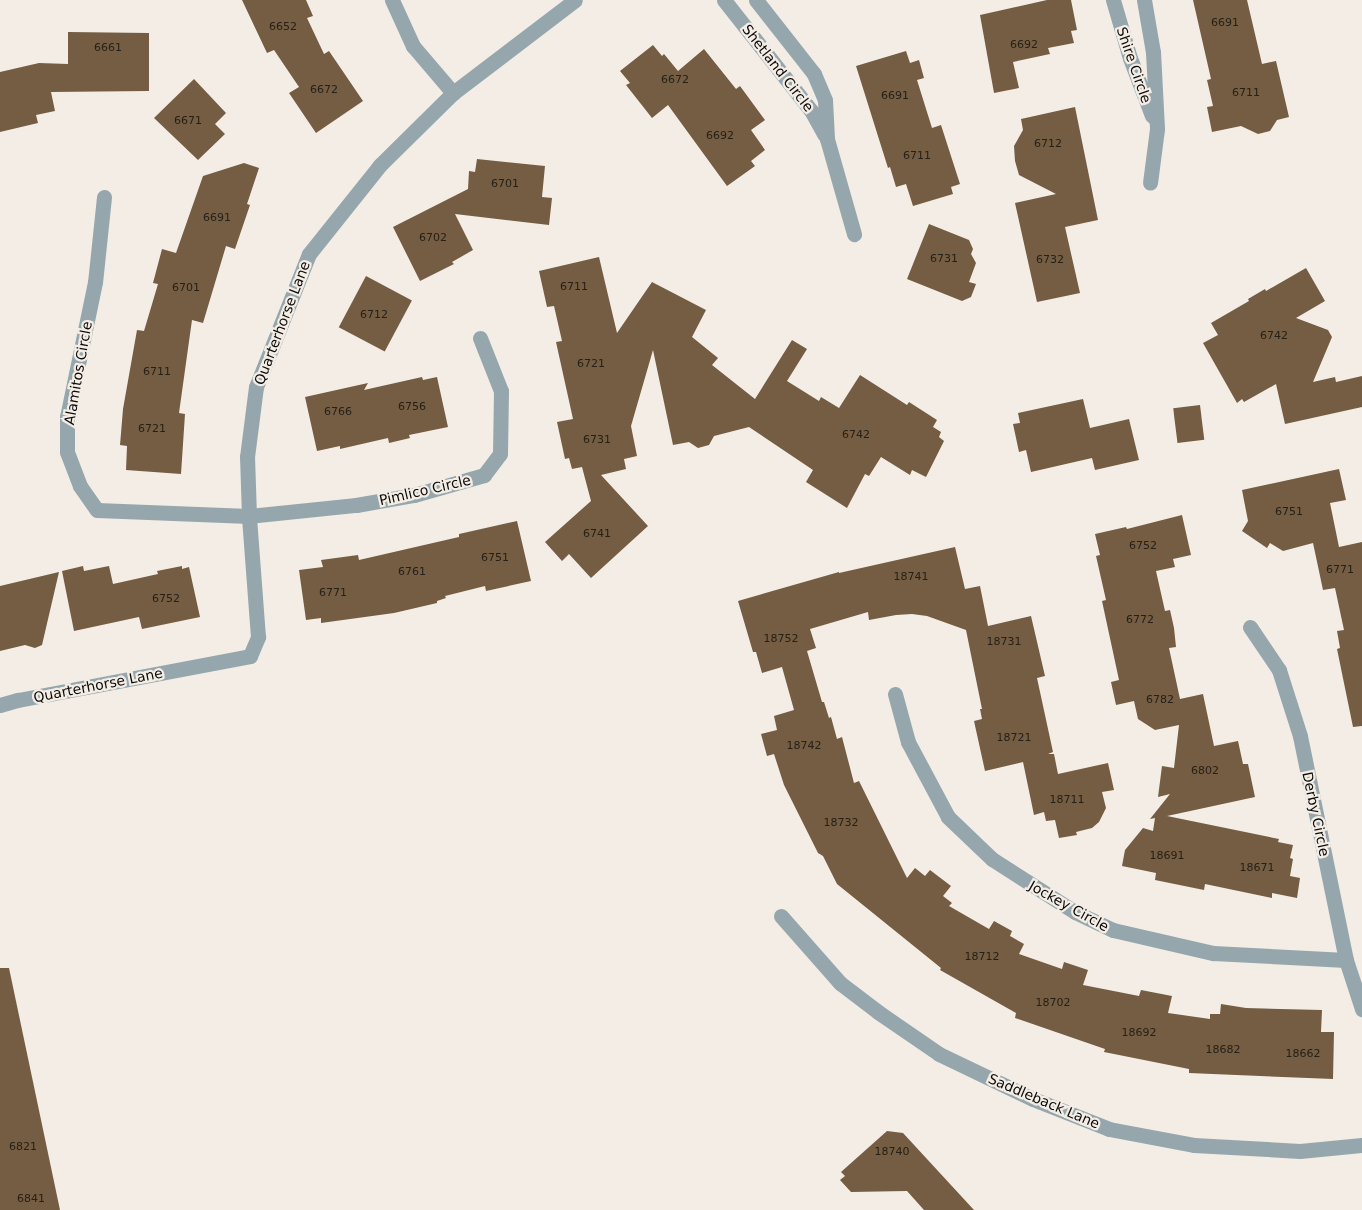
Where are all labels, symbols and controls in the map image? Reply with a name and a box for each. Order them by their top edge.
house number: 6691 [1211,16,1239,30]
house number: 6652 [269,20,297,34]
street label: Shetland Circle [739,21,817,115]
street label: Shire Circle [1113,25,1155,105]
house number: 6692 [1010,38,1038,52]
house number: 6661 [94,41,122,55]
house number: 6672 [661,73,689,87]
house number: 6672 [310,83,338,97]
house number: 6711 [1232,86,1260,100]
house number: 6691 [881,89,909,103]
house number: 6671 [174,114,202,128]
house number: 6692 [706,129,734,143]
house number: 6712 [1034,137,1062,151]
house number: 6711 [903,149,931,163]
house number: 6701 [491,177,519,191]
house number: 6691 [203,211,231,225]
house number: 6702 [419,231,447,245]
house number: 6731 [930,252,958,266]
house number: 6732 [1036,253,1064,267]
street label: Quarterhorse Lane [251,259,313,387]
house number: 6711 [560,280,588,294]
house number: 6701 [172,281,200,295]
house number: 6712 [360,308,388,322]
street label: Alamitos Circle [61,320,95,426]
house number: 6742 [1260,329,1288,343]
house number: 6721 [577,357,605,371]
house number: 6711 [143,365,171,379]
house number: 6756 [398,400,426,414]
house number: 6766 [324,405,352,419]
house number: 6721 [138,422,166,436]
house number: 6742 [842,428,870,442]
house number: 6731 [583,433,611,447]
street label: Pimlico Circle [378,471,472,509]
house number: 6751 [1275,505,1303,519]
house number: 6741 [583,527,611,541]
house number: 6752 [1129,539,1157,553]
house number: 6751 [481,551,509,565]
house number: 6771 [1326,563,1354,577]
house number: 6761 [398,565,426,579]
house number: 18741 [894,570,928,584]
house number: 6771 [319,586,347,600]
house number: 6752 [152,592,180,606]
house number: 6772 [1126,613,1154,627]
house number: 18752 [764,632,798,646]
house number: 18731 [987,635,1021,649]
street label: Quarterhorse Lane [32,664,164,706]
house number: 6782 [1146,693,1174,707]
house number: 18721 [997,731,1031,745]
house number: 18742 [787,739,821,753]
house number: 6802 [1191,764,1219,778]
street label: Derby Circle [1299,770,1333,858]
house number: 18711 [1050,793,1084,807]
house number: 18732 [824,816,858,830]
house number: 18691 [1150,849,1184,863]
house number: 18671 [1240,861,1274,875]
street label: Jockey Circle [1026,877,1112,935]
house number: 18712 [965,950,999,964]
house number: 18702 [1036,996,1070,1010]
house number: 18692 [1122,1026,1156,1040]
house number: 18682 [1206,1043,1240,1057]
house number: 18662 [1286,1047,1320,1061]
street label: Saddleback Lane [986,1070,1102,1132]
house number: 6821 [9,1140,37,1154]
house number: 18740 [875,1145,909,1159]
house number: 6841 [17,1192,45,1206]

